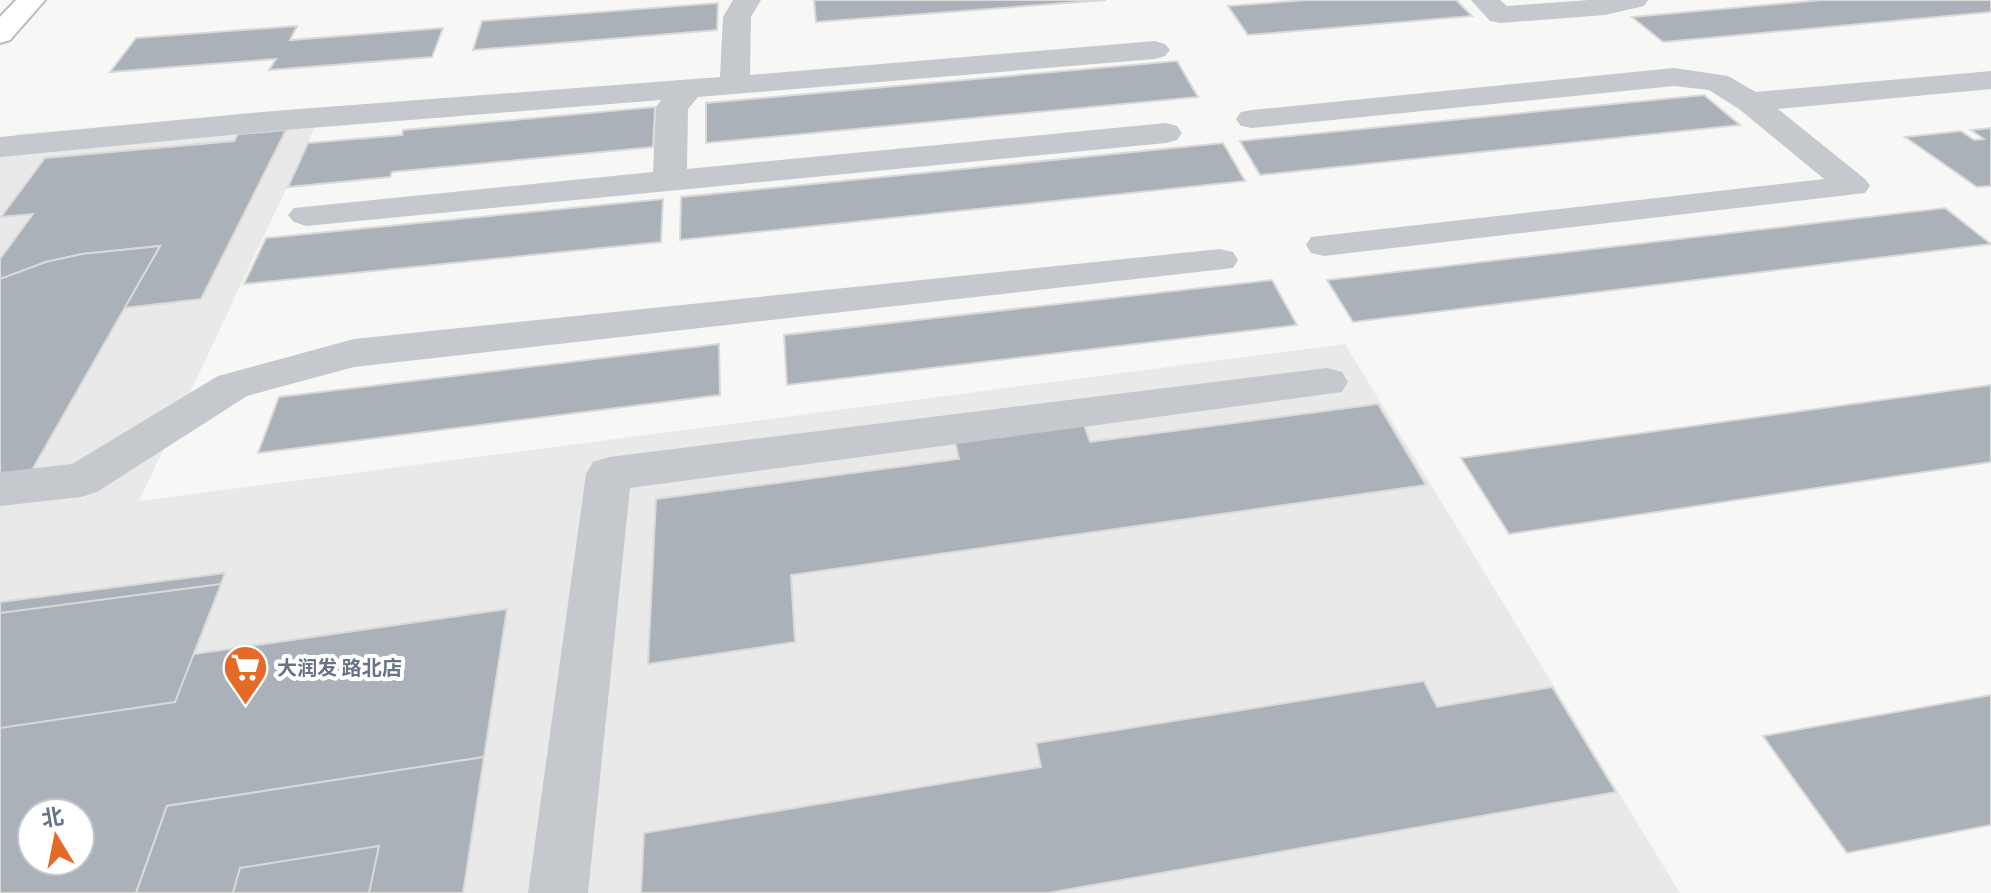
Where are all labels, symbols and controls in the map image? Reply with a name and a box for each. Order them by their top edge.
supermarket icon: 大润发 路北店 [222,643,270,706]
place label: 大润发 路北店 [277,655,402,679]
north arrow [16,797,96,877]
text: 北 [39,802,66,832]

